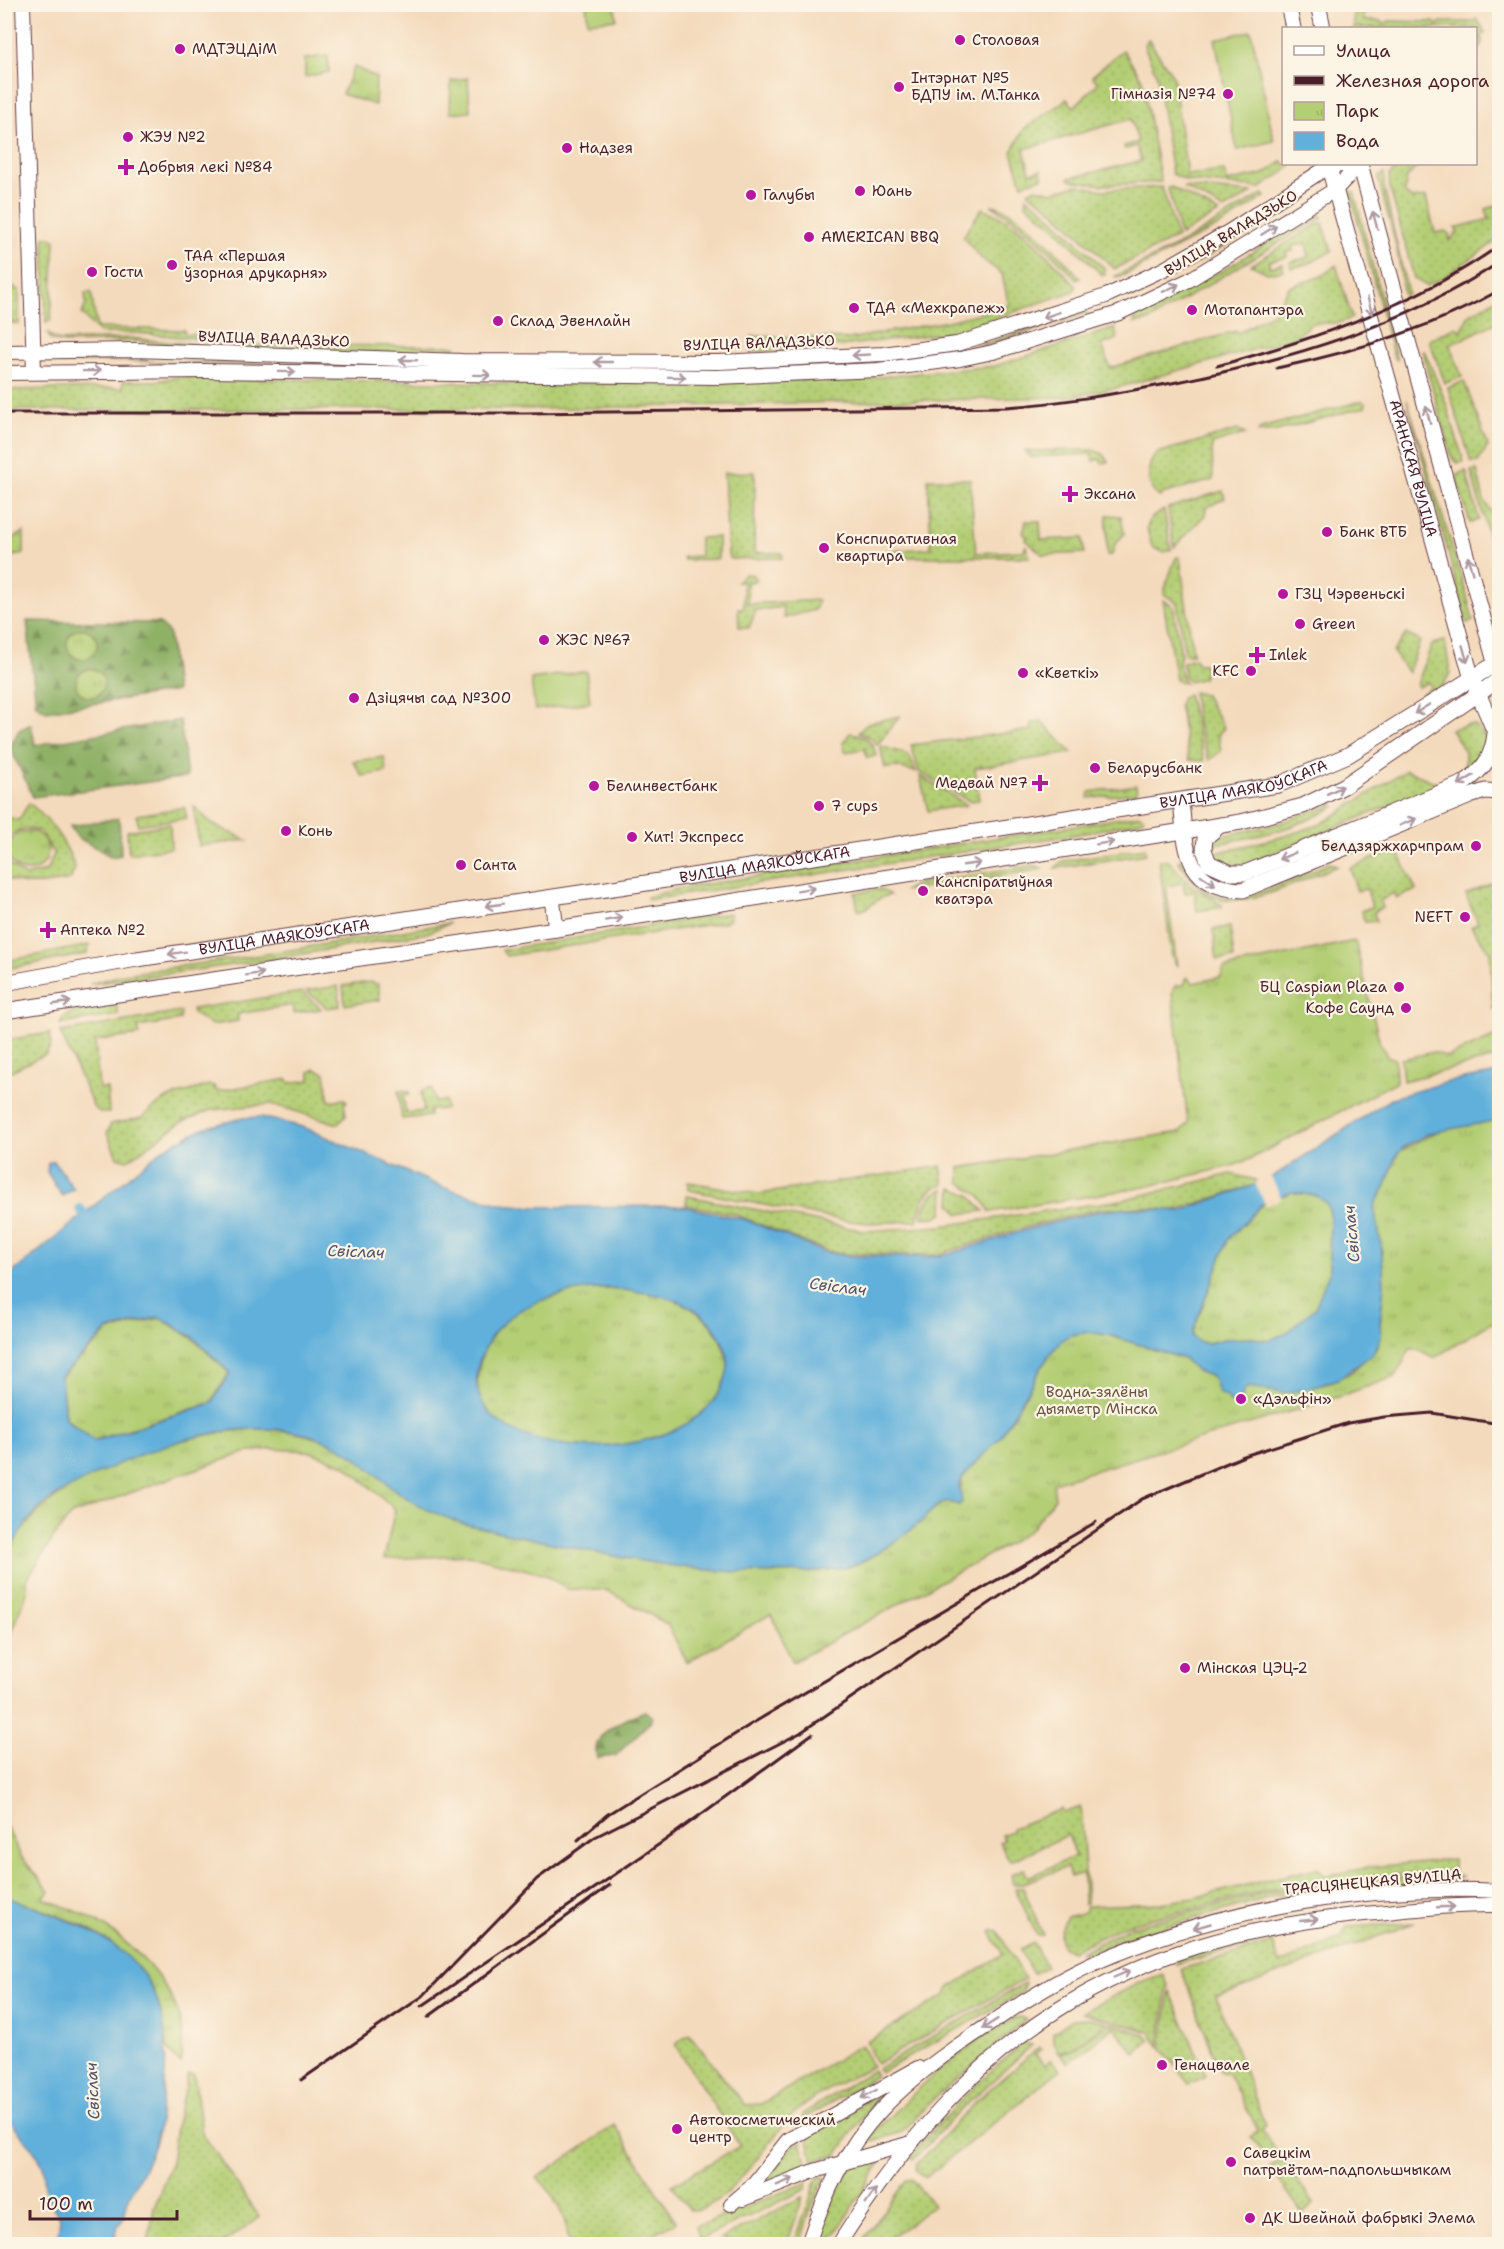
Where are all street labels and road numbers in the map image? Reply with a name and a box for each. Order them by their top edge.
street label: ВУЛІЦА ВАЛАДЗЬКО [1161,185,1301,281]
street label: ВУЛІЦА ВАЛАДЗЬКО [198,326,350,352]
street label: ВУЛІЦА ВАЛАДЗЬКО [683,330,835,356]
street label: АРАНСКАЯ ВУЛІЦА [1384,397,1442,539]
street label: ВУЛІЦА МАЯКОЎСКАГА [1158,755,1331,813]
street label: ВУЛІЦА МАЯКОЎСКАГА [678,842,852,888]
street label: ВУЛІЦА МАЯКОЎСКАГА [197,914,371,960]
street label: ТРАСЦЯНЕЦКАЯ ВУЛІЦА [1282,1864,1462,1900]

